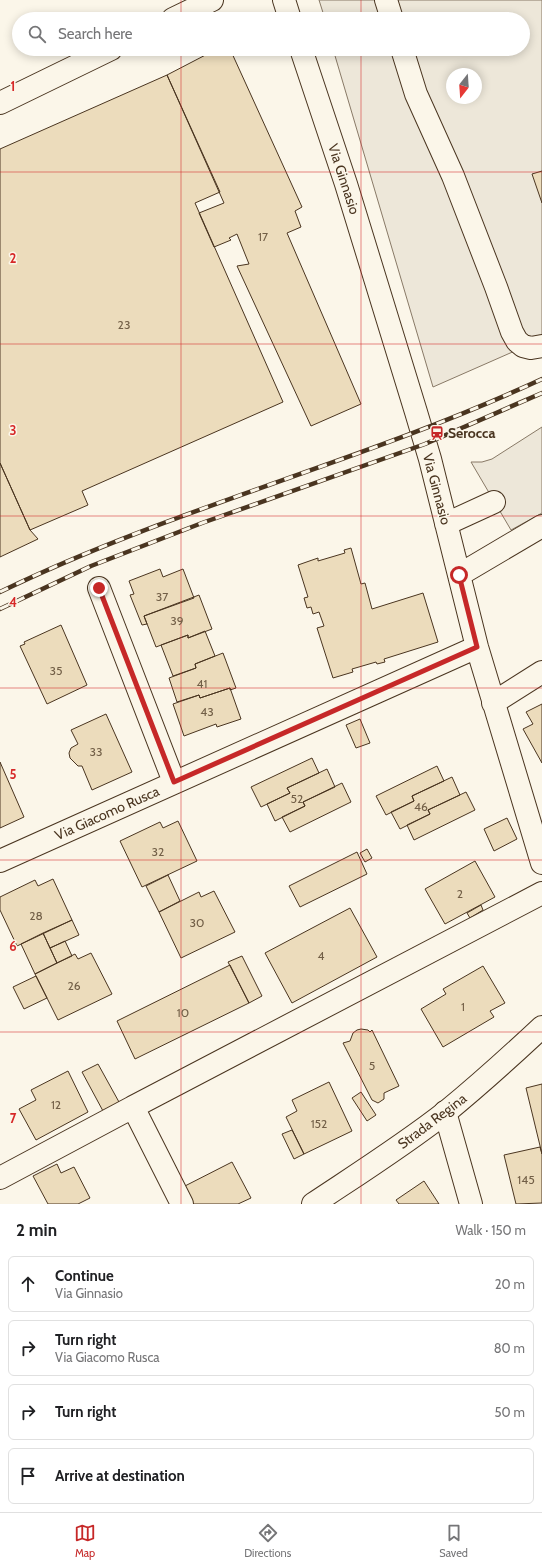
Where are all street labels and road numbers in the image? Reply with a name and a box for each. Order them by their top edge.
street label: Via Ginnasio [324,141,364,217]
street label: Via Ginnasio [419,451,455,527]
street label: Via Giacomo Rusca [52,782,162,844]
street label: Strada Regina [394,1089,470,1153]

